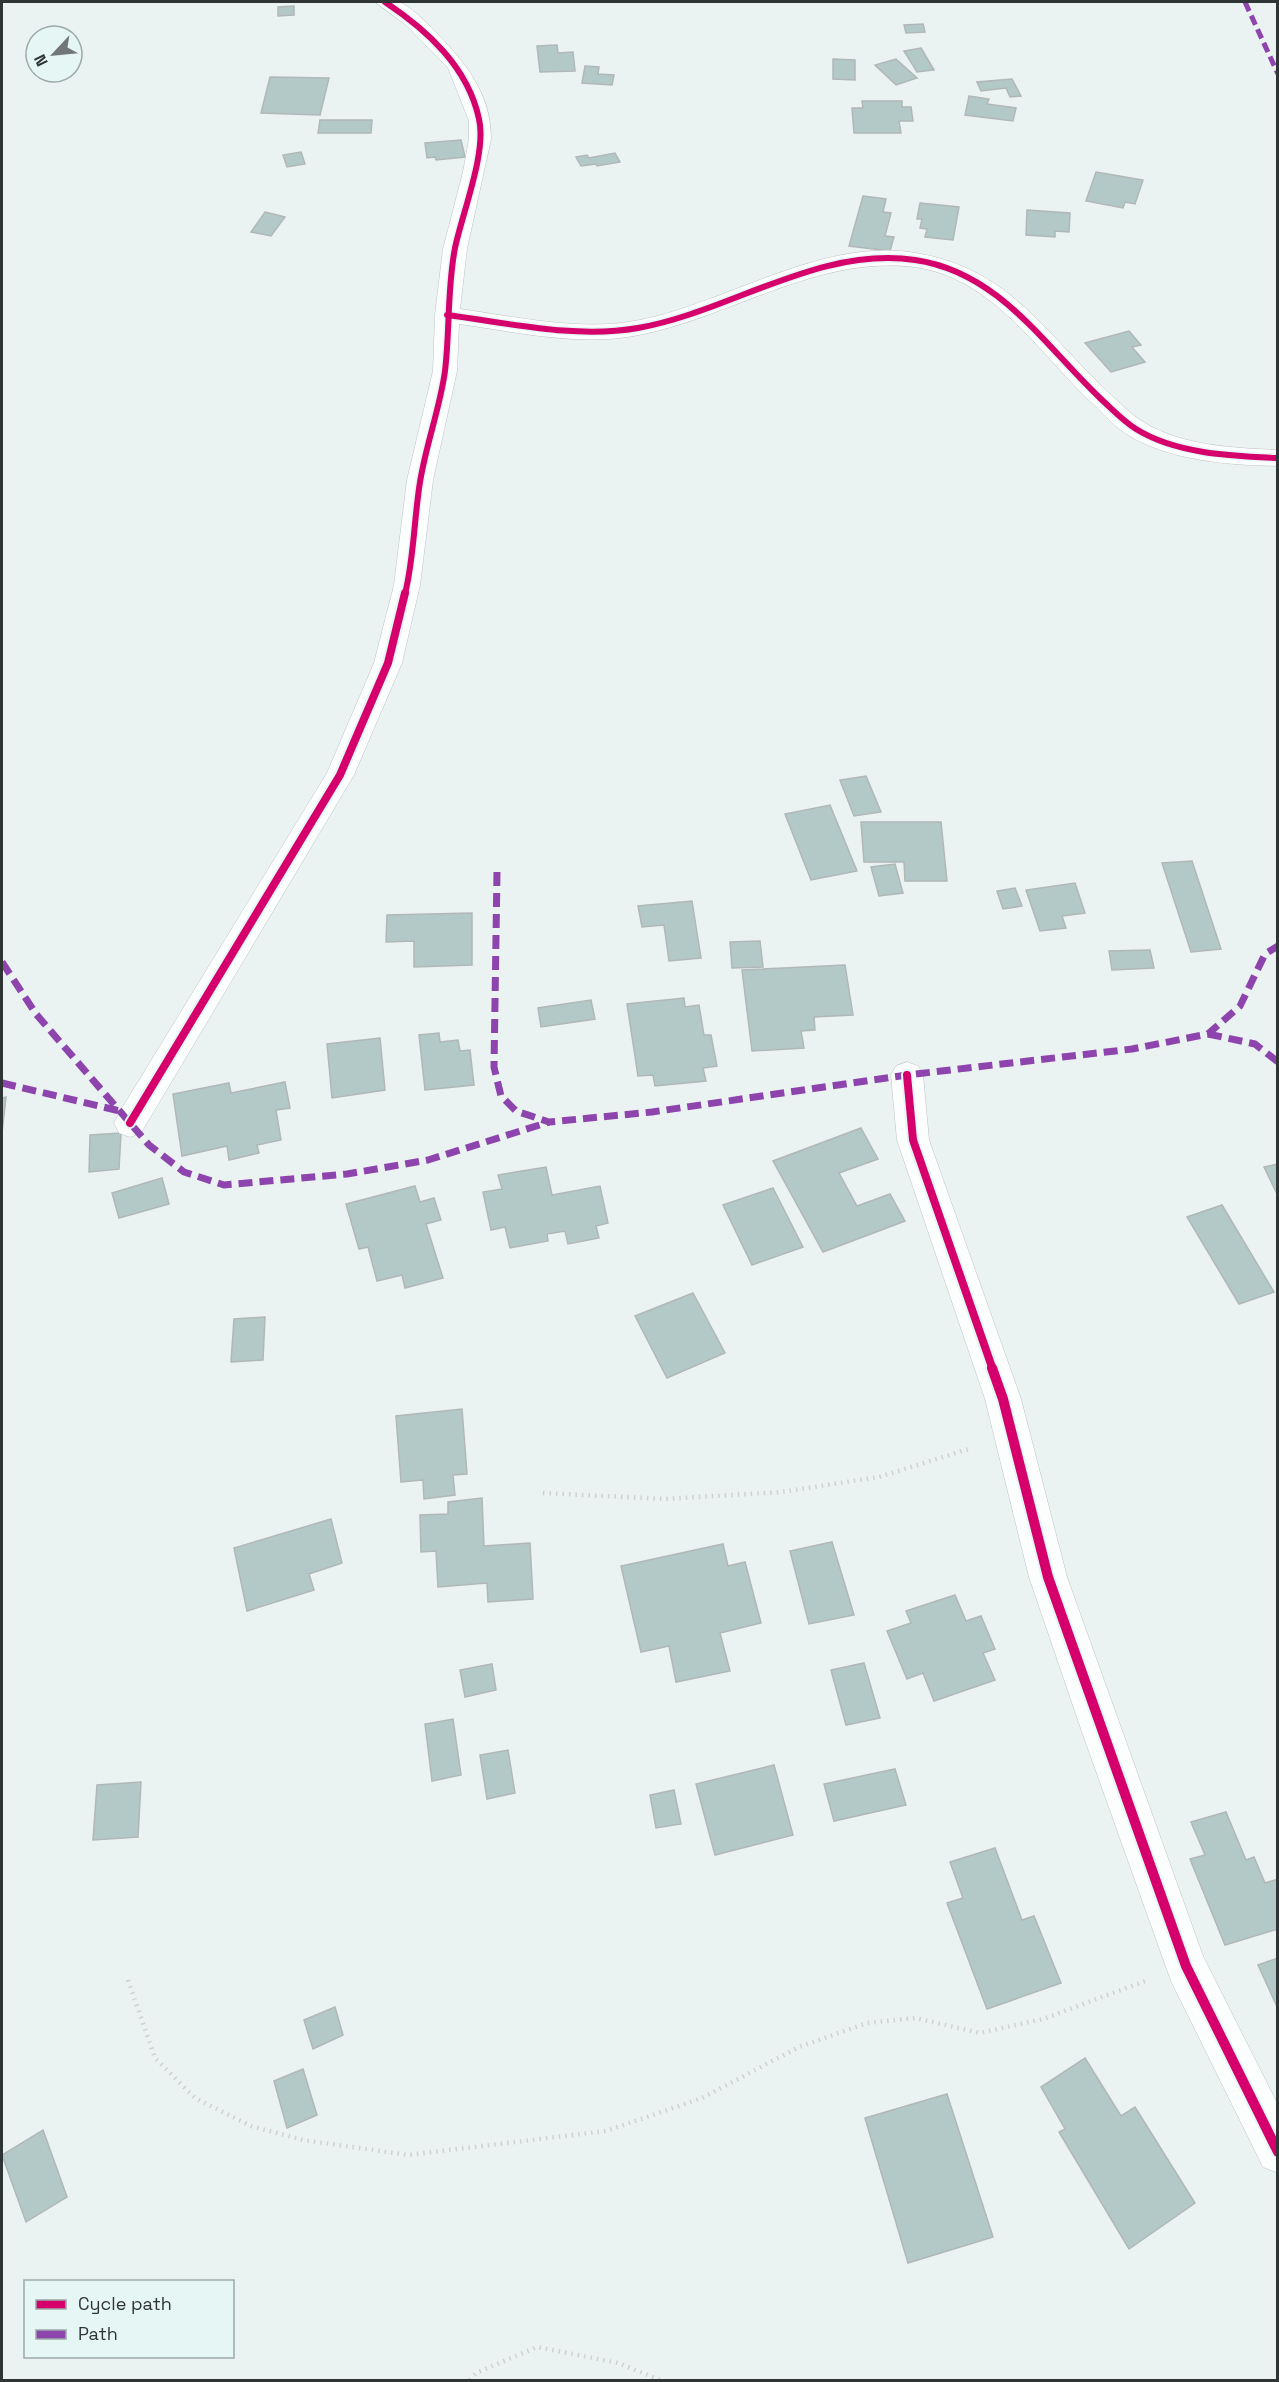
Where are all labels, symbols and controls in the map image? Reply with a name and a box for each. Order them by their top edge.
north arrow [24,24,84,84]
text: N [29,51,53,70]
legend [24,2280,234,2358]
text: Cycle path [78,2292,172,2315]
text: Path [78,2322,118,2345]

